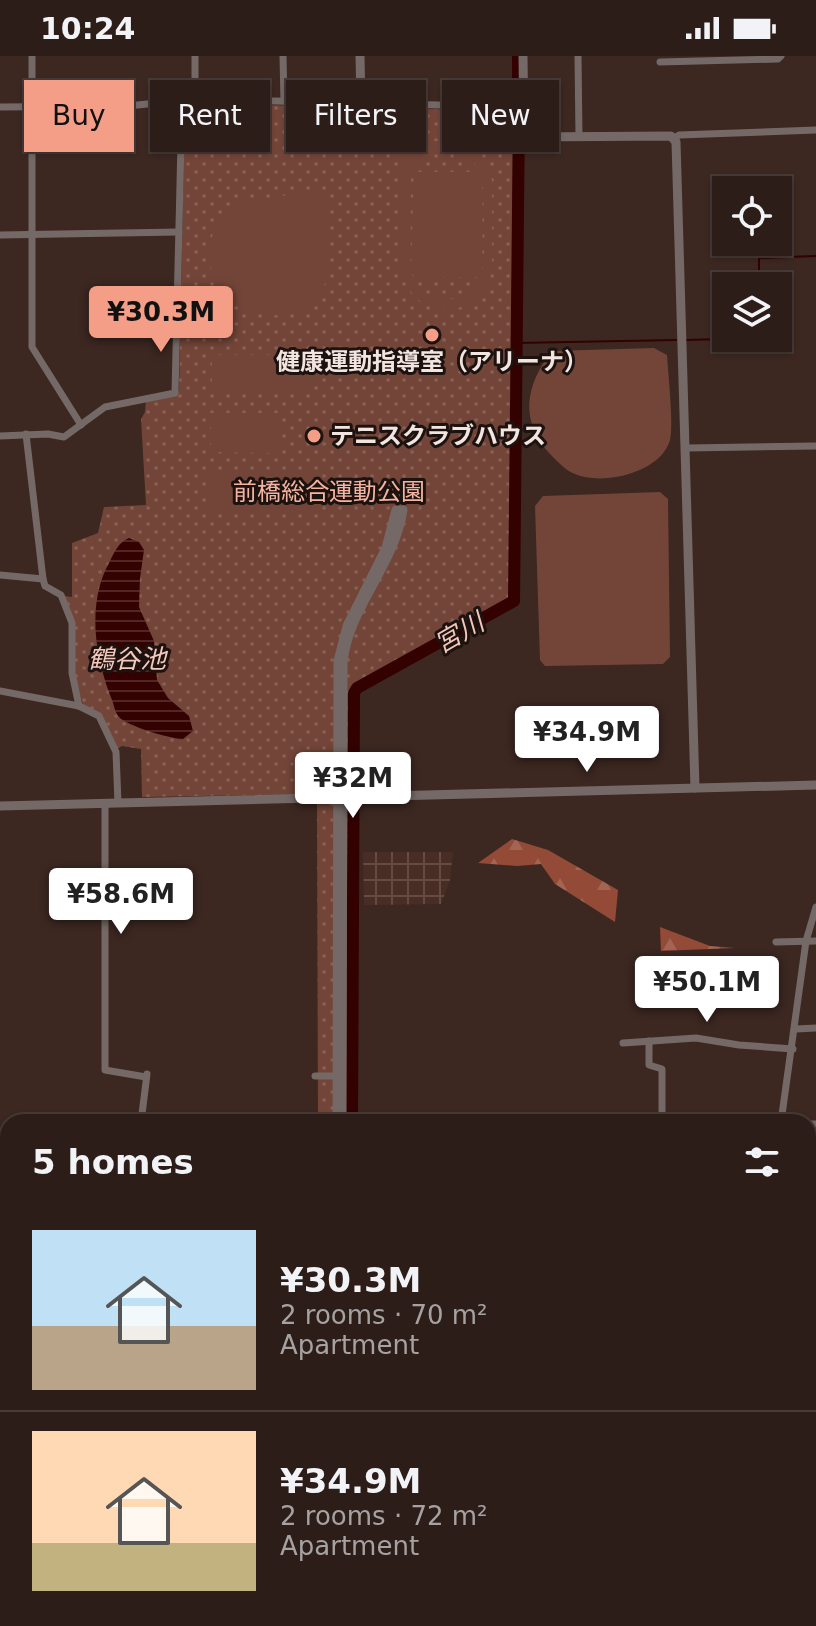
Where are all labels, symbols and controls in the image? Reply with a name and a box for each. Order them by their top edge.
text: 10:24 [40,11,136,46]
chip: Buy [24,80,134,152]
chip: Rent [150,80,270,152]
chip: Filters [286,80,426,152]
chip: New [442,80,559,152]
map controls [712,176,792,352]
button: locate [712,176,792,256]
button: layers [712,272,792,352]
pin: ¥30.3M [96,286,226,354]
text: ¥30.3M [107,297,215,327]
marker: 健康運動指導室（アリーナ） [423,326,441,344]
place label: 健康運動指導室（アリーナ） [276,348,588,376]
place label: テニスクラブハウス [330,422,546,450]
marker: テニスクラブハウス [305,427,323,445]
park label: 前橋総合運動公園 [233,478,425,506]
water label: 宮川 [429,606,492,659]
water label: 鶴谷池 [88,644,169,674]
pin: ¥34.9M [522,706,652,774]
text: ¥34.9M [533,717,641,747]
pin: ¥32M [306,752,400,820]
text: ¥32M [313,763,393,793]
pin: ¥58.6M [56,868,186,936]
text: ¥58.6M [67,879,175,909]
pin: ¥50.1M [642,956,772,1024]
text: ¥50.1M [653,967,761,997]
icon: filters [740,1140,784,1184]
text: 5 homes [32,1142,194,1182]
text: ¥30.3M [280,1260,421,1300]
icon: home [96,1262,192,1358]
text: 2 rooms · 70 m² [280,1300,488,1330]
text: Apartment [280,1330,419,1360]
text: ¥34.9M [280,1461,421,1501]
icon: home [96,1463,192,1559]
text: 2 rooms · 72 m² [280,1501,488,1531]
text: Apartment [280,1531,419,1561]

